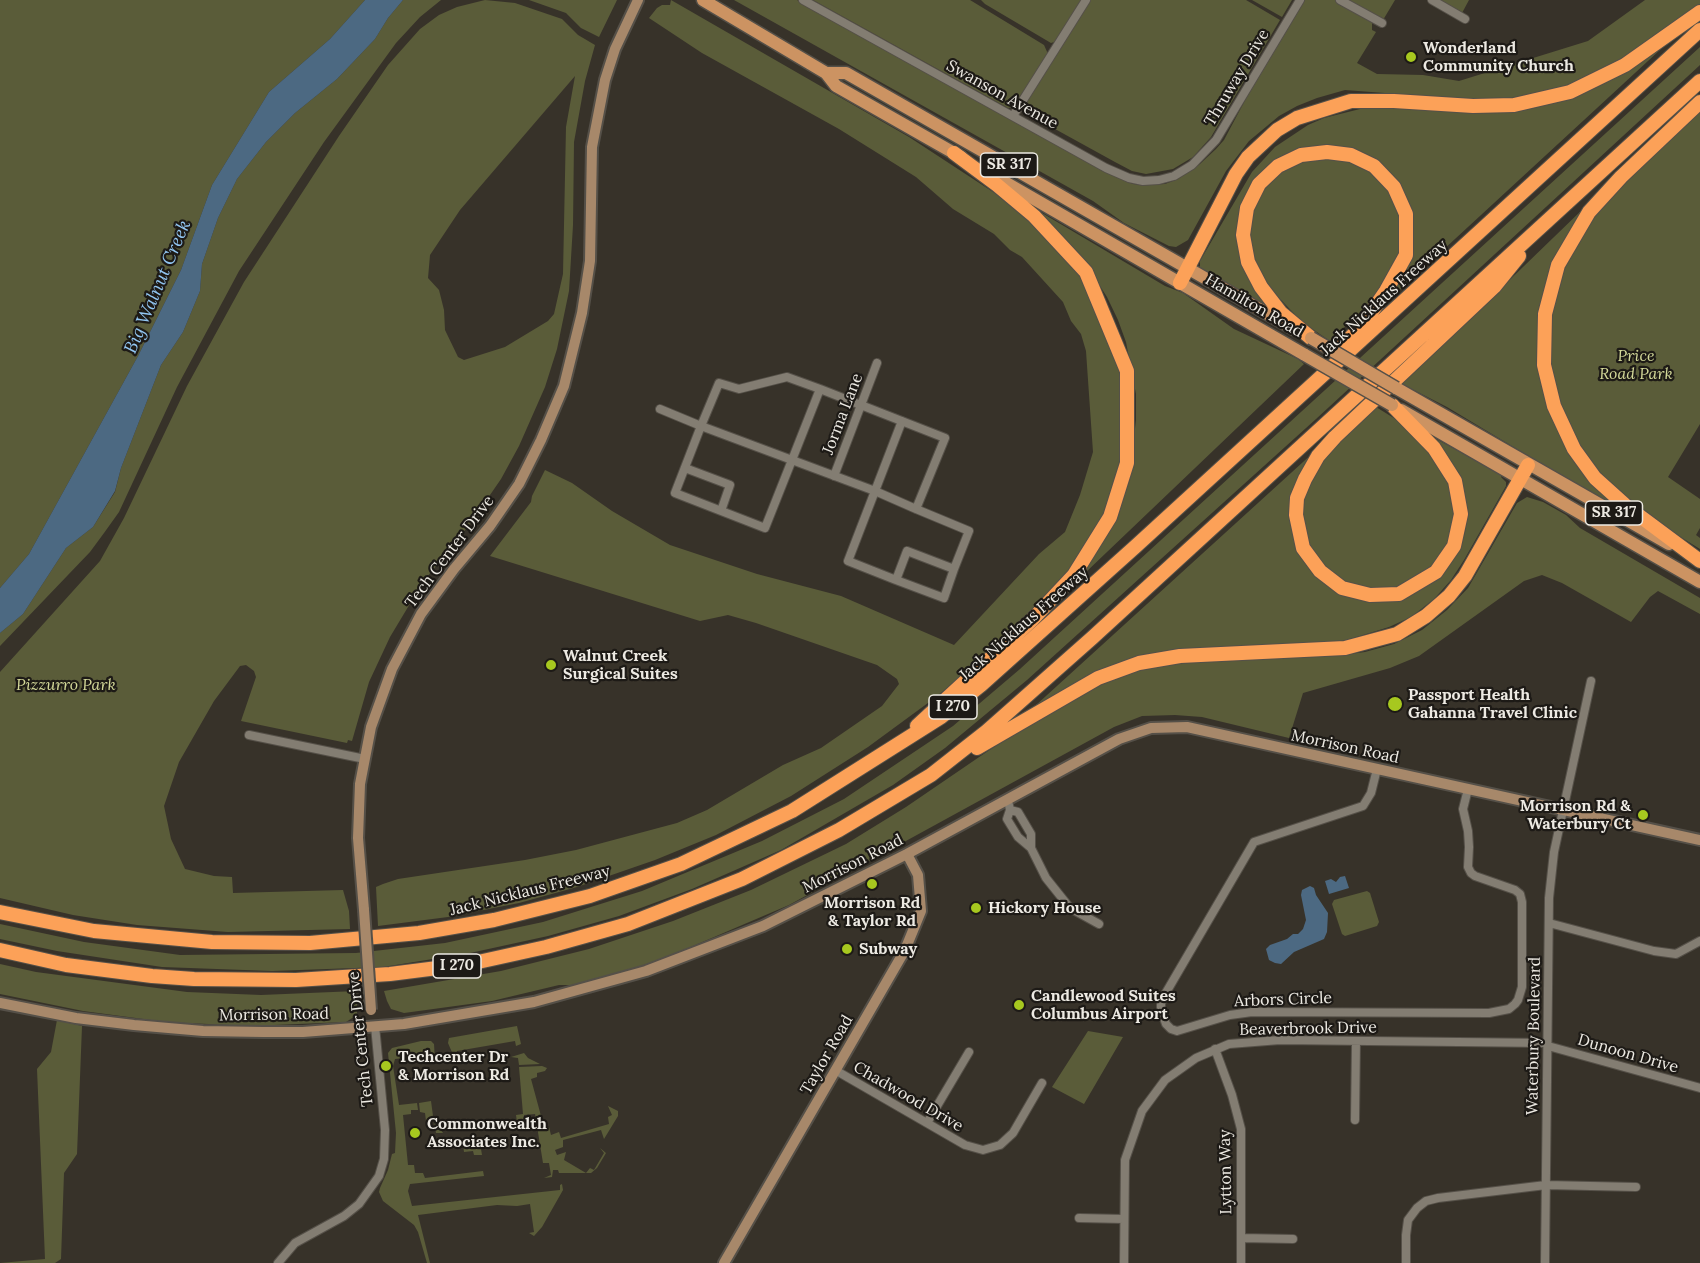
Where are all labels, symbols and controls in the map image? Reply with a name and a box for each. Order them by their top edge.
street label: Thruway Drive [1201,26,1273,130]
place label: Wonderland Community Church [1423,38,1574,76]
marker: Wonderland Community Church [1404,50,1418,64]
street label: Swanson Avenue [943,56,1061,134]
road number: SR 317 [980,153,1038,177]
water label: Big Walnut Creek [120,217,196,357]
street label: Jack Nicklaus Freeway [1316,236,1452,360]
street label: Hamilton Road [1201,270,1307,342]
park label: Price Road Park [1599,346,1673,384]
street label: Jorma Lane [819,371,867,457]
street label: Tech Center Drive [401,492,499,612]
road number: SR 317 [1586,501,1642,525]
street label: Jack Nicklaus Freeway [956,563,1092,685]
place label: Walnut Creek Surgical Suites [563,646,678,684]
marker: Walnut Creek Surgical Suites [544,658,558,672]
park label: Pizzurro Park [16,675,116,695]
place label: Passport Health Gahanna Travel Clinic [1408,685,1577,723]
road number: I 270 [929,695,977,719]
marker: Passport Health Gahanna Travel Clinic [1386,695,1404,713]
street label: Morrison Road [1289,726,1401,768]
place label: Morrison Rd & Waterbury Ct [1520,796,1631,834]
marker: Morrison Rd & Waterbury Ct [1636,808,1650,822]
street label: Morrison Road [800,830,906,898]
street label: Jack Nicklaus Freeway [448,862,612,920]
marker: Morrison Rd & Taylor Rd [865,877,879,891]
place label: Morrison Rd & Taylor Rd [824,893,920,931]
place label: Hickory House [988,898,1101,918]
marker: Hickory House [969,901,983,915]
place label: Subway [859,939,917,959]
marker: Subway [840,942,854,956]
road number: I 270 [433,954,481,978]
street label: Waterbury Boulevard [1523,957,1545,1115]
street label: Tech Center Drive [344,970,378,1108]
place label: Candlewood Suites Columbus Airport [1031,986,1176,1024]
street label: Arbors Circle [1234,989,1332,1011]
marker: Candlewood Suites Columbus Airport [1012,998,1026,1012]
street label: Morrison Road [219,1004,329,1026]
street label: Taylor Road [797,1012,857,1098]
street label: Beaverbrook Drive [1239,1018,1377,1040]
street label: Dunoon Drive [1575,1030,1681,1078]
place label: Techcenter Dr & Morrison Rd [398,1047,509,1085]
street label: Chadwood Drive [850,1058,966,1136]
marker: Techcenter Dr & Morrison Rd [379,1059,393,1073]
place label: Commonwealth Associates Inc. [427,1114,547,1152]
marker: Commonwealth Associates Inc. [408,1126,422,1140]
street label: Lytton Way [1216,1129,1236,1215]

